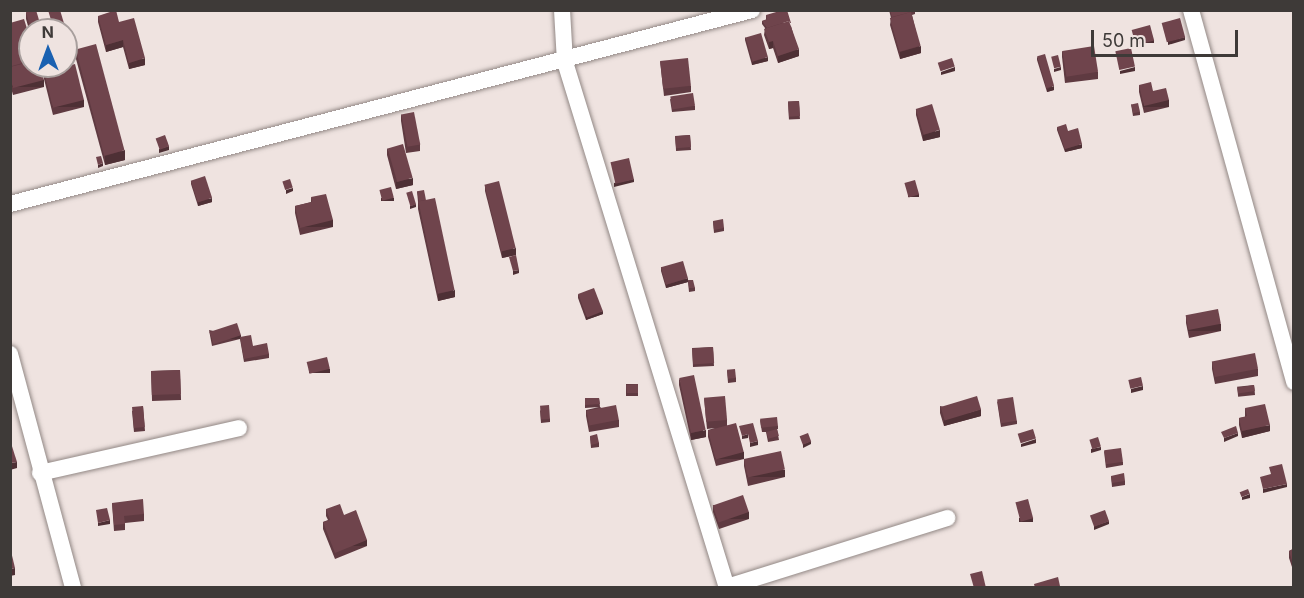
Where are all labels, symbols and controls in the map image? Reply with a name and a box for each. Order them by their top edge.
north arrow [18,18,78,78]
scale bar [1094,18,1241,56]
text: N [41,22,54,42]
text: 50 m [1102,30,1145,51]

